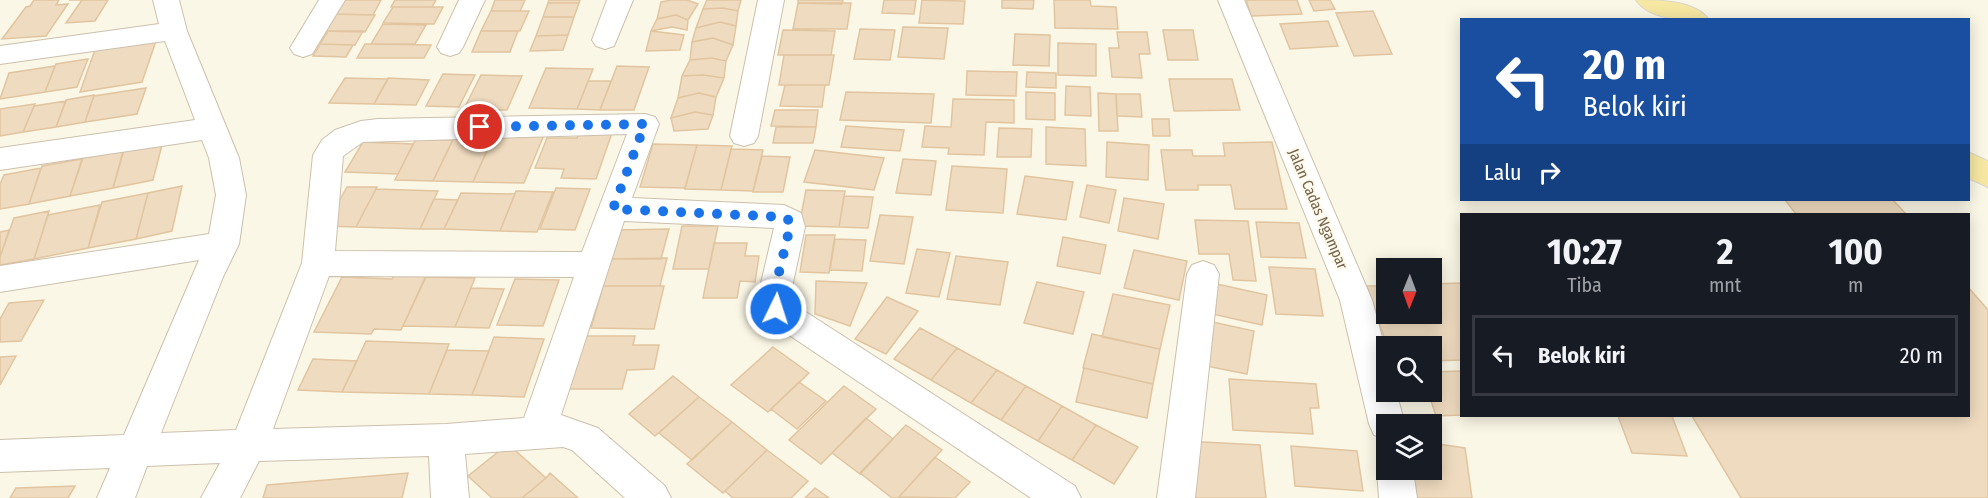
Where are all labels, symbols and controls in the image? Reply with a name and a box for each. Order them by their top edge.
text: 20 m [1583,40,1666,90]
icon: left [1484,42,1562,120]
text: Belok kiri [1583,91,1687,123]
pin [454,101,505,152]
icon: arrive [463,110,496,143]
street label: Jalan Cadas Ngampar [1284,146,1352,273]
icon: right [1533,156,1566,189]
text: Lalu [1484,159,1521,186]
text: 10:27 [1547,230,1622,274]
text: 2 [1717,230,1734,274]
text: 100 [1828,230,1883,274]
north arrow [1376,258,1442,324]
map controls [1376,258,1442,480]
text: Tiba [1567,273,1602,297]
text: mnt [1709,273,1741,297]
text: m [1848,273,1863,297]
position arrow [744,277,808,341]
button: search [1376,336,1442,402]
icon: left [1487,339,1520,372]
text: Belok kiri [1538,342,1626,369]
text: 20 m [1900,342,1943,369]
button: layers [1376,414,1442,480]

